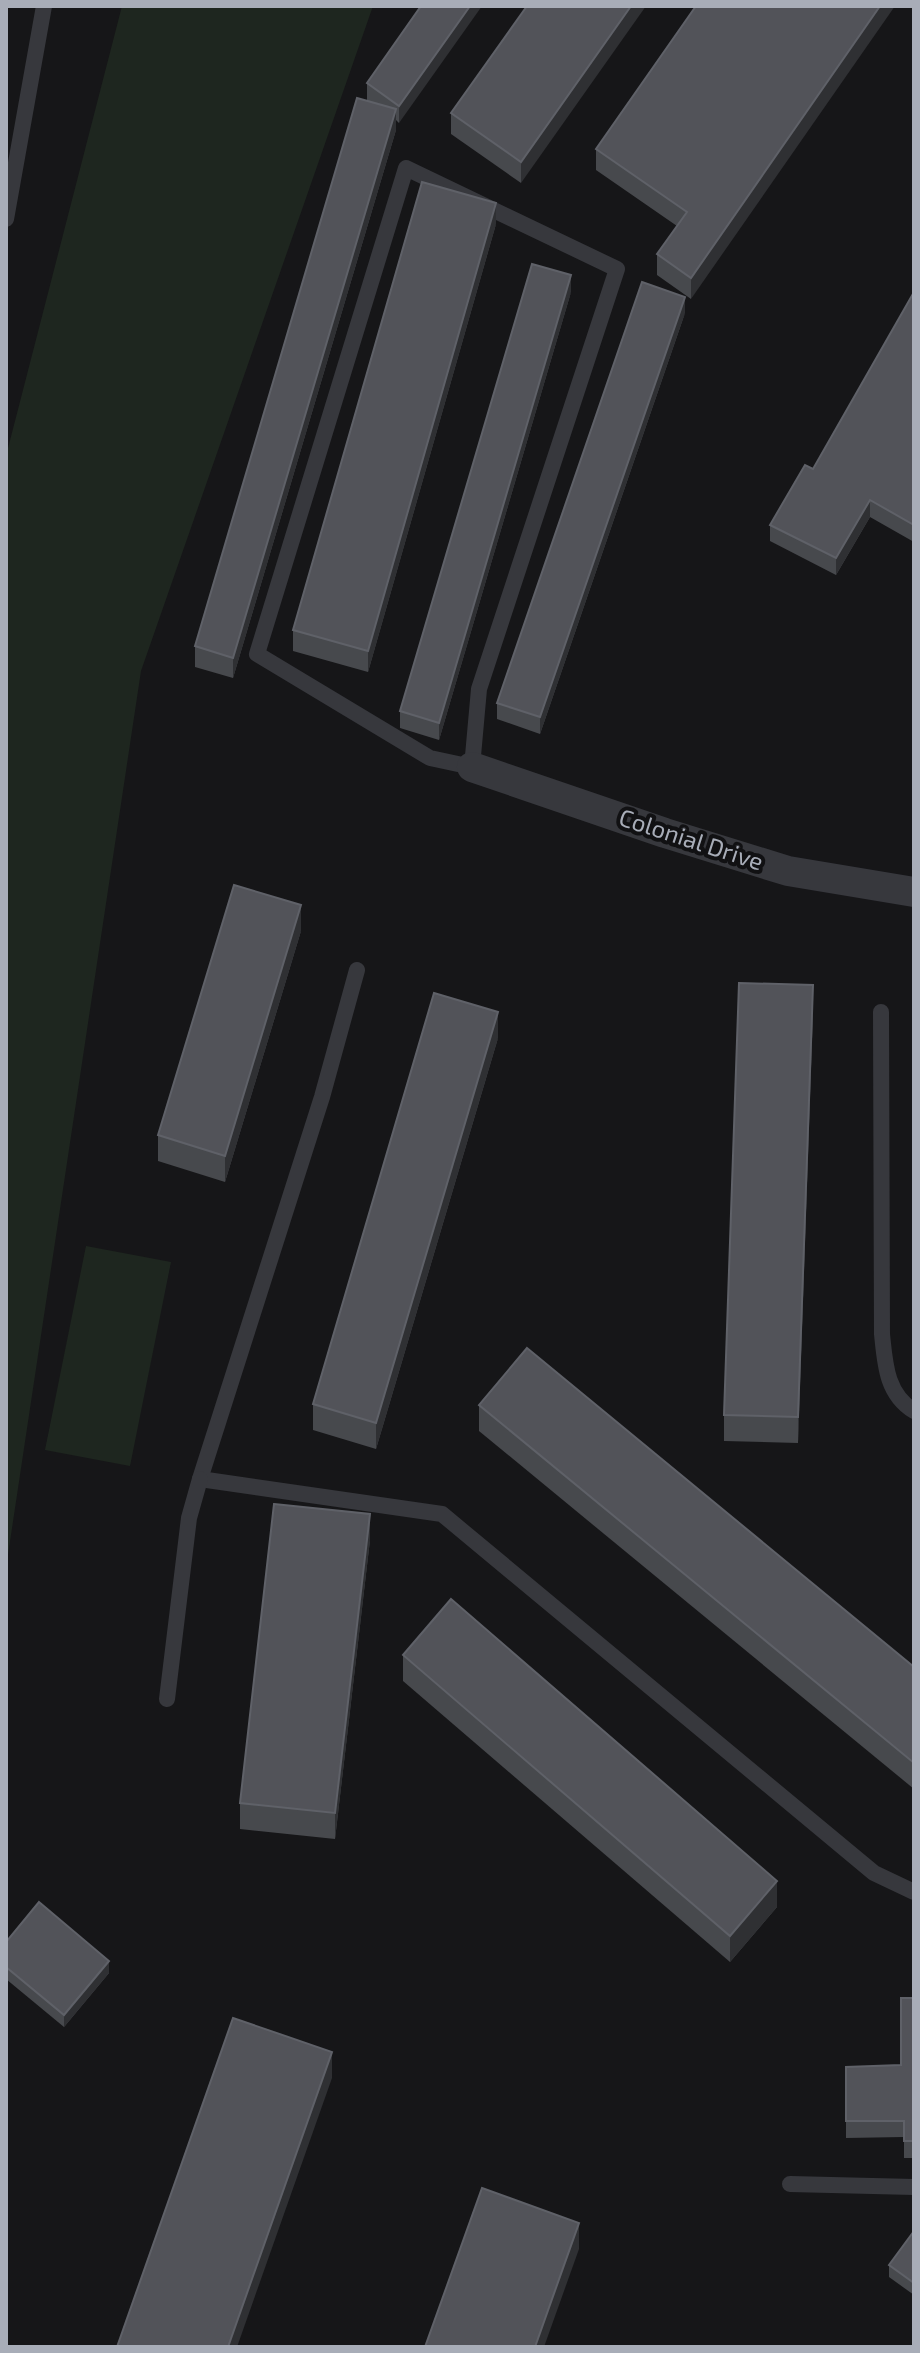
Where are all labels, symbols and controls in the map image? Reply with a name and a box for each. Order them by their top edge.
street label: Colonial Drive [616,802,767,876]

